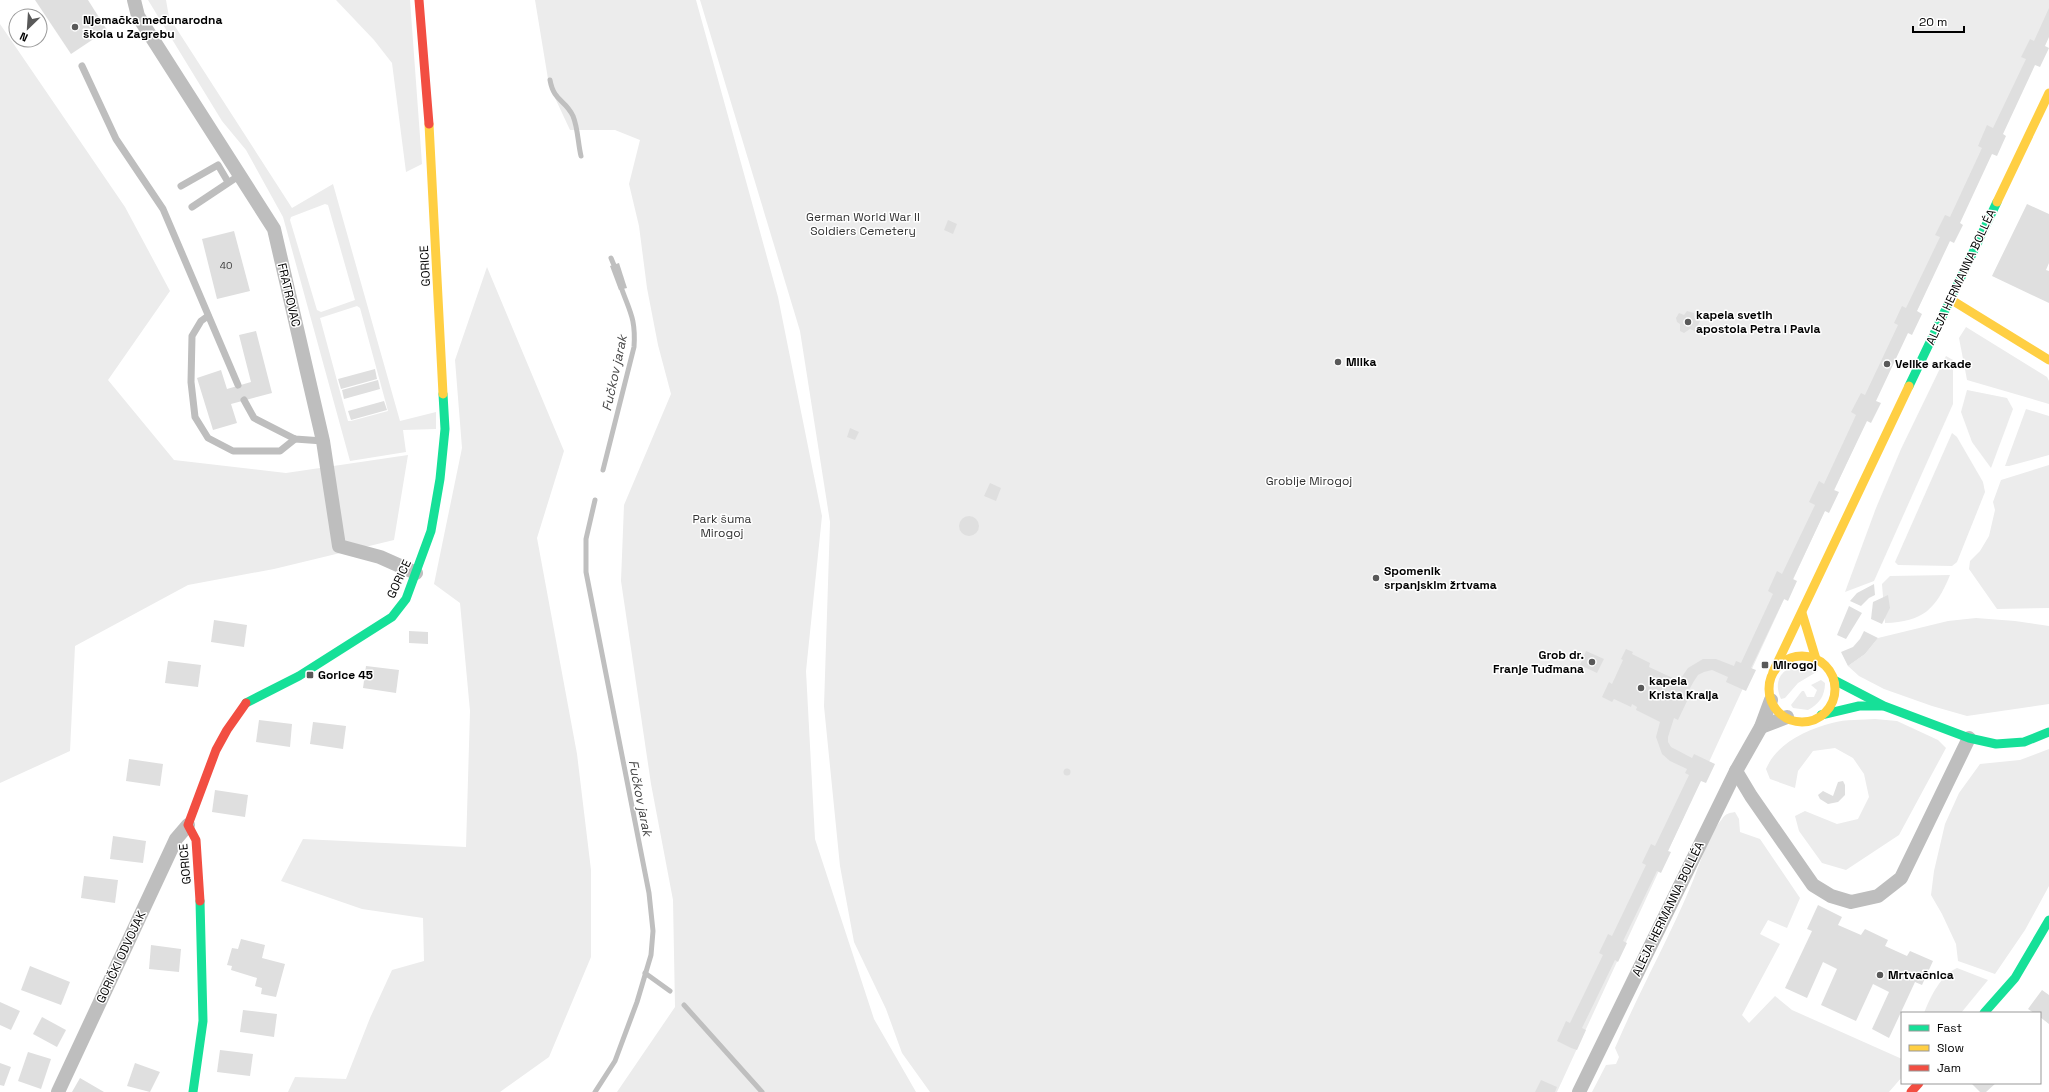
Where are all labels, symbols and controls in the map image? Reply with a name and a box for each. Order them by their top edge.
north arrow [8,8,48,48]
scale bar [1913,8,1964,34]
place label: Njemačka međunarodna škola u Zagrebu [83,12,222,42]
text: 20 m [1919,14,1947,30]
marker: Njemačka međunarodna škola u Zagrebu [70,22,80,32]
text: N [17,29,30,45]
street label: ALEJA HERMANNA BOLLÉA [1922,206,2000,347]
park label: German World War II Soldiers Cemetery [806,209,920,239]
street label: GORICE [416,245,434,287]
house number: 40 [220,259,232,272]
street label: FRATROVAC [274,261,304,329]
place label: kapela svetih apostola Petra i Pavla [1696,307,1821,337]
marker: kapela svetih apostola Petra i Pavla [1683,317,1693,327]
water label: Fučkov jarak [598,332,631,413]
place label: Milka [1346,354,1377,370]
place label: Velike arkade [1895,356,1972,372]
marker: Milka [1333,357,1343,367]
marker: Velike arkade [1882,359,1892,369]
park label: Groblje Mirogoj [1266,473,1352,489]
park label: Park šuma Mirogoj [693,511,752,541]
street label: GORICE [383,557,415,601]
place label: Spomenik srpanjskim žrtvama [1384,563,1497,593]
marker: Spomenik srpanjskim žrtvama [1371,573,1381,583]
place label: Grob dr. Franje Tuđmana [1493,647,1584,677]
marker: Grob dr. Franje Tuđmana [1587,657,1597,667]
place label: Mirogoj [1773,657,1817,673]
marker: Mirogoj [1760,660,1770,670]
place label: Gorice 45 [318,667,373,683]
marker: Gorice 45 [305,670,315,680]
place label: kapela Krista Kralja [1649,673,1719,703]
marker: kapela Krista Kralja [1636,683,1646,693]
water label: Fučkov jarak [625,759,657,840]
street label: ALEJA HERMANNA BOLLÉA [1628,839,1708,979]
street label: GORICE [175,843,195,885]
street label: GORIČKI ODVOJAK [93,908,150,1006]
place label: Mrtvačnica [1888,967,1954,983]
marker: Mrtvačnica [1875,970,1885,980]
legend [1901,1012,2041,1084]
text: Fast [1937,1020,1962,1036]
text: Slow [1937,1040,1964,1056]
text: Jam [1937,1060,1961,1076]

